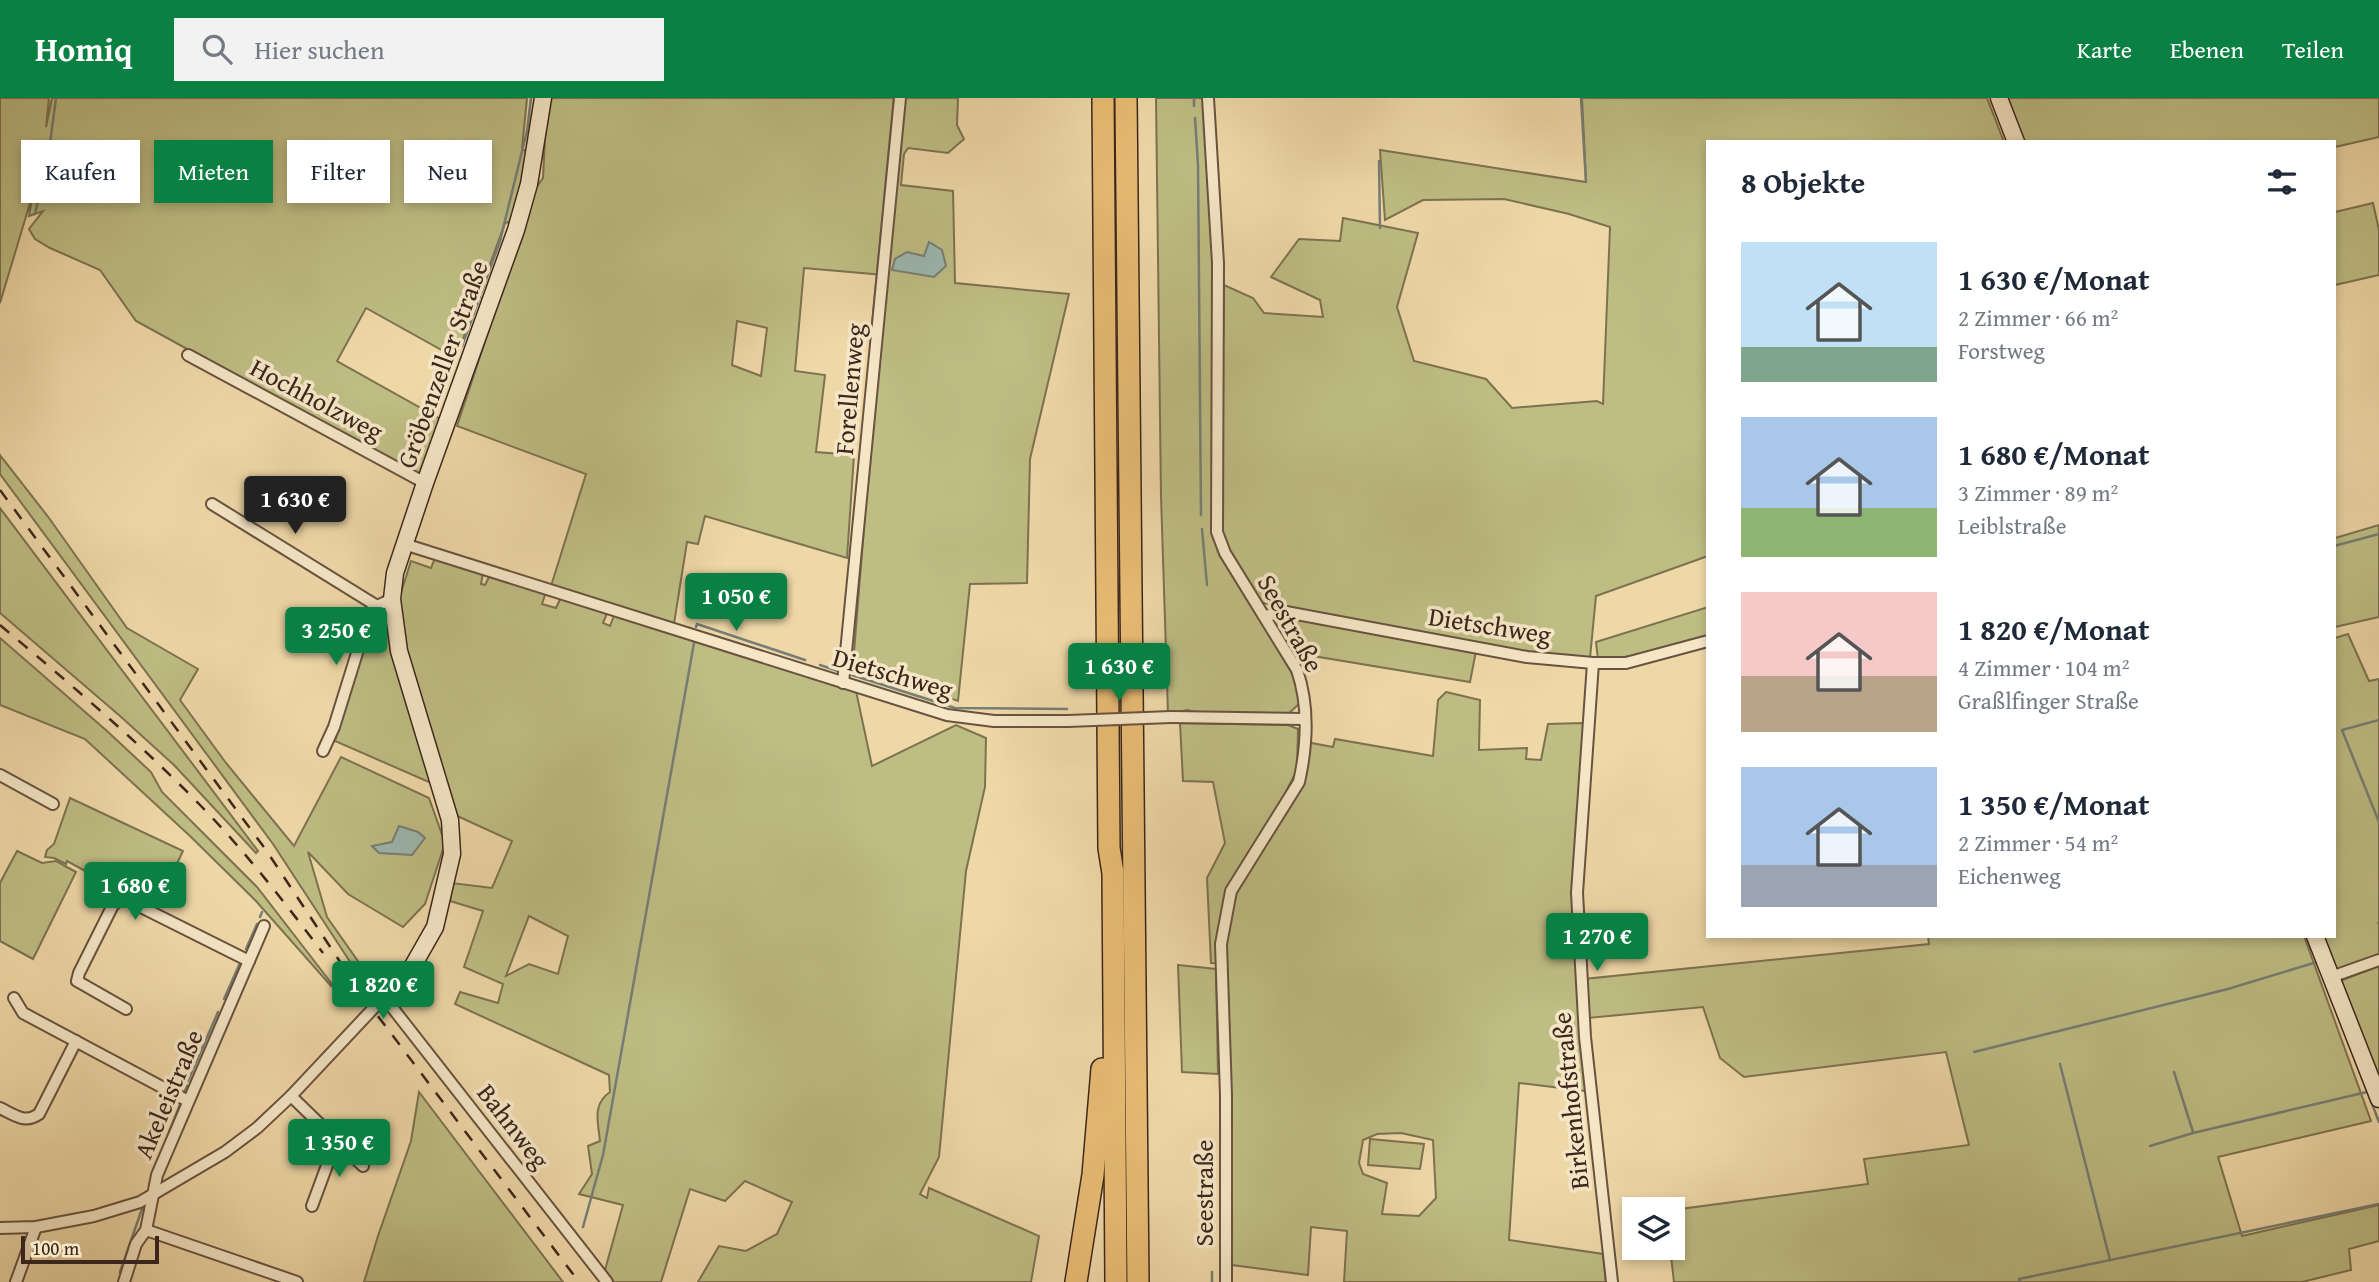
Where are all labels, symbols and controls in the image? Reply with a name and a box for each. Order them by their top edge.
search box [174,18,664,81]
text: Homiq [35,25,132,73]
icon: search [198,30,236,68]
text: Hier suchen [254,30,385,69]
text: Karte [2077,32,2132,67]
text: Ebenen [2170,32,2244,67]
text: Teilen [2282,32,2344,67]
chip: Kaufen [21,140,140,203]
chip: Mieten [154,140,273,203]
chip: Filter [287,140,390,203]
chip: Neu [404,140,492,203]
text: 8 Objekte [1741,160,1865,204]
icon: filters [2263,163,2301,201]
street label: Gröbenzeller Straße [386,255,498,473]
text: 1 630 €/Monat [1958,257,2150,301]
icon: home [1797,270,1881,354]
text: 2 Zimmer · 66 m² [1958,301,2118,334]
street label: Forellenweg [824,322,874,456]
text: Forstweg [1958,334,2045,367]
street label: Hochholzweg [243,348,391,450]
text: 1 680 €/Monat [1958,432,2150,476]
icon: home [1797,445,1881,529]
pin: 1 630 € [230,476,360,536]
text: 3 Zimmer · 89 m² [1958,476,2118,509]
text: 1 630 € [260,482,330,515]
text: Leiblstraße [1958,509,2066,542]
street label: Seestraße [1248,567,1334,679]
pin: 1 050 € [671,574,801,633]
text: 1 050 € [701,579,771,612]
street label: Dietschweg [1426,596,1554,654]
text: 1 820 €/Monat [1958,607,2150,651]
pin: 3 250 € [271,608,401,667]
text: 3 250 € [301,613,371,646]
icon: home [1797,620,1881,704]
street label: Dietschweg [828,637,958,709]
pin: 1 630 € [1054,644,1184,703]
text: 1 630 € [1084,649,1154,682]
text: 4 Zimmer · 104 m² [1958,651,2129,684]
text: Graßlfinger Straße [1958,684,2139,717]
text: 1 350 €/Monat [1958,782,2150,826]
icon: home [1797,795,1881,879]
text: 2 Zimmer · 54 m² [1958,826,2118,859]
text: Eichenweg [1958,859,2061,892]
pin: 1 680 € [70,862,200,922]
text: 1 680 € [100,868,170,901]
pin: 1 270 € [1532,914,1662,973]
text: 1 270 € [1562,919,1632,952]
pin: 1 820 € [318,962,448,1021]
text: 1 820 € [348,967,418,1000]
street label: Birkenhofstraße [1541,1010,1599,1192]
street label: Akeleistraße [123,1023,213,1165]
street label: Bahnweg [468,1075,560,1177]
pin: 1 350 € [274,1119,404,1179]
text: 1 350 € [304,1125,374,1158]
street label: Seestraße [1184,1140,1223,1246]
map controls [1622,1197,1685,1260]
button: layers [1622,1197,1685,1260]
scale bar [21,1233,159,1265]
text: 100 m [32,1234,79,1262]

